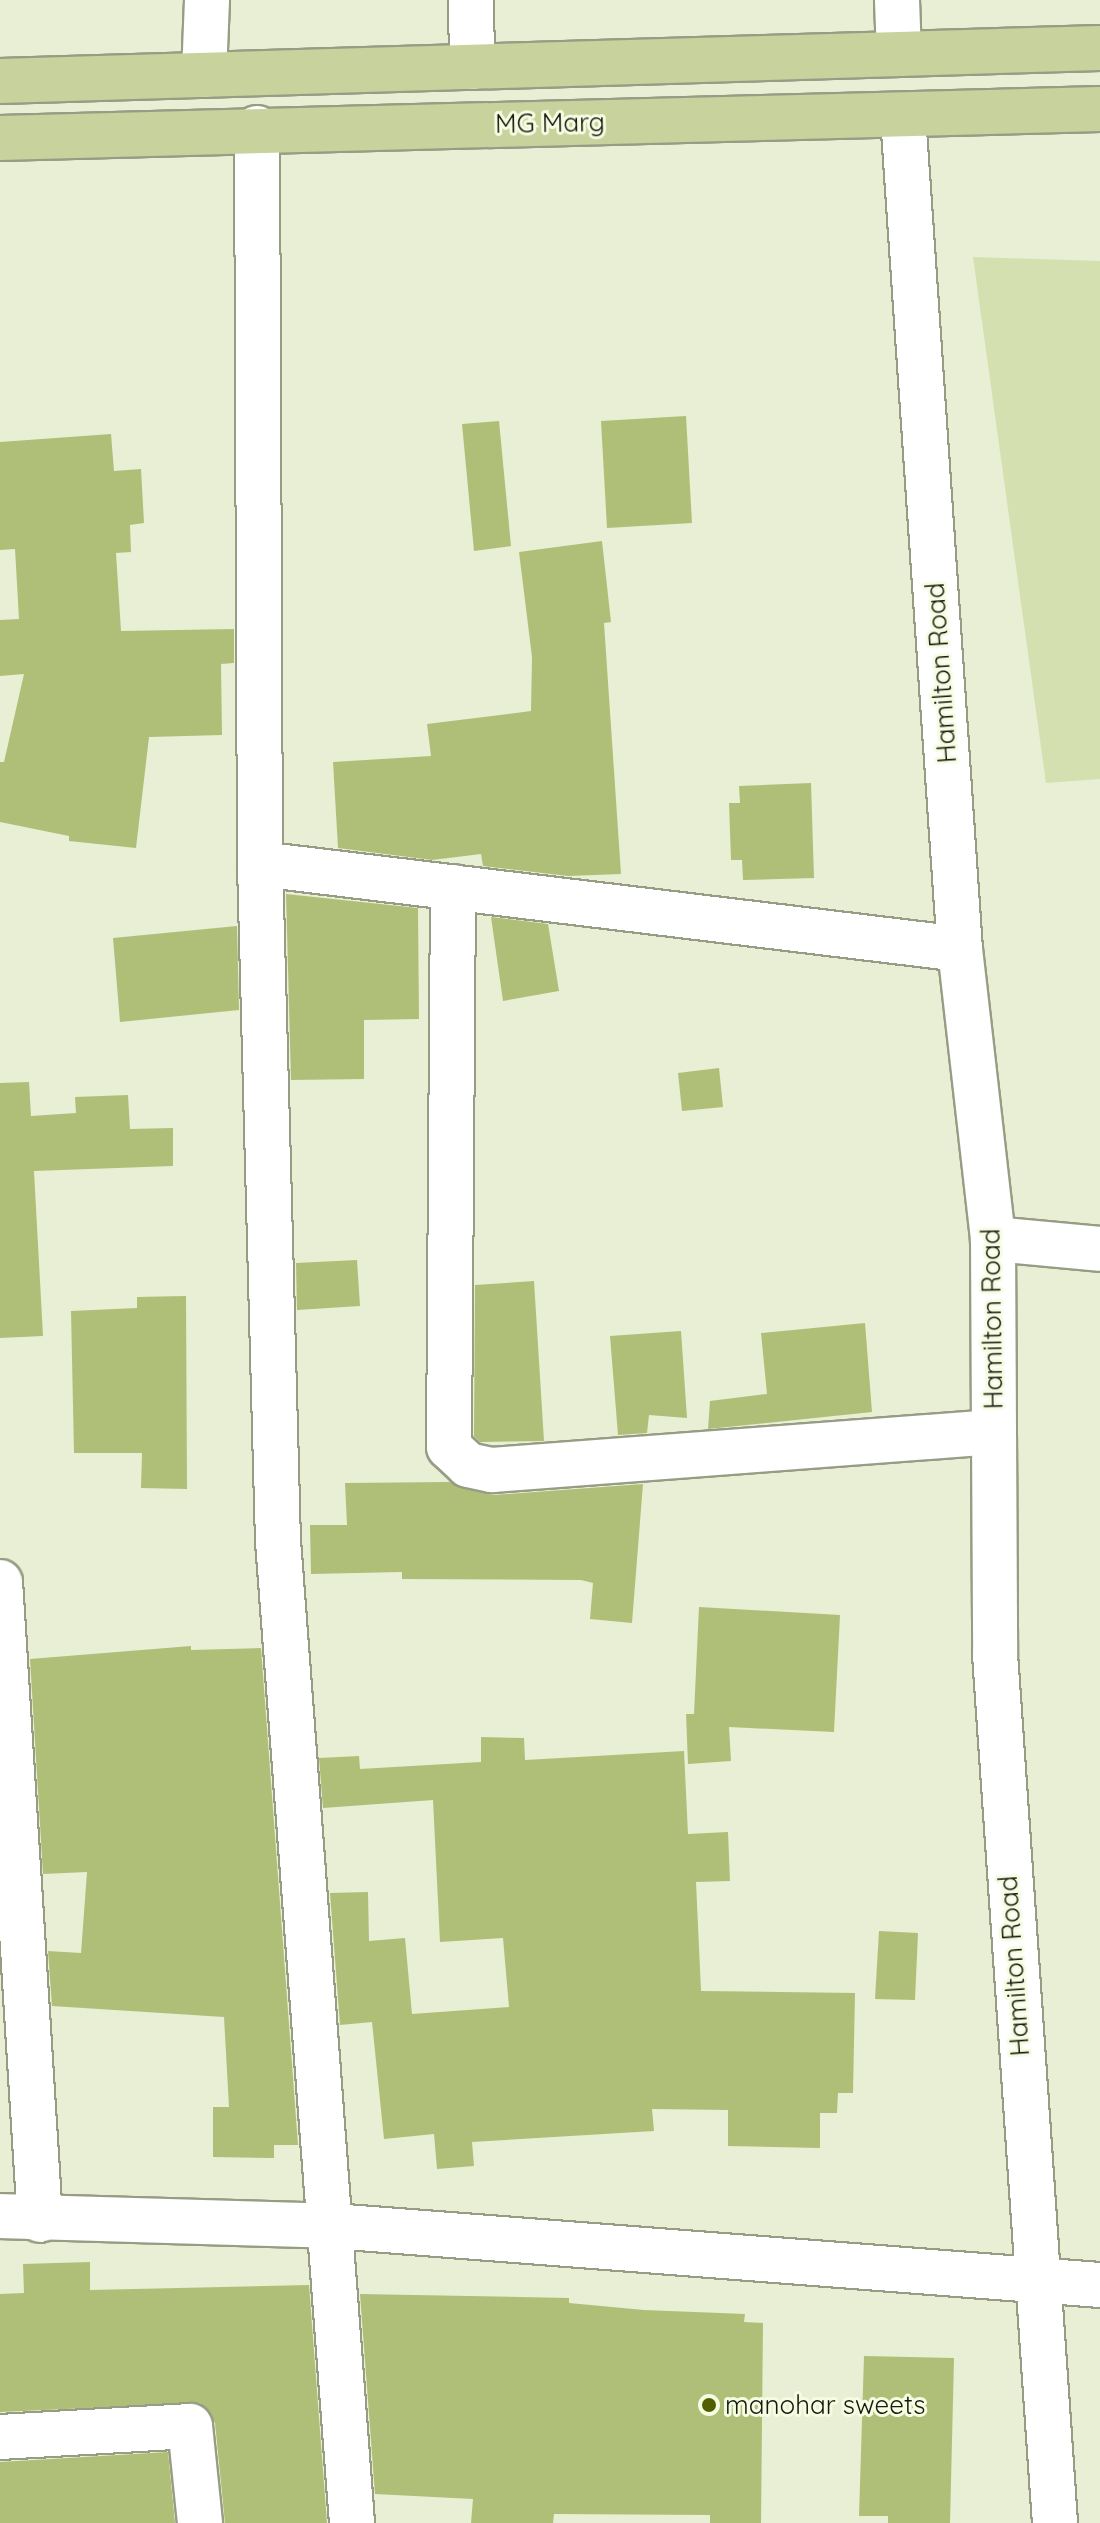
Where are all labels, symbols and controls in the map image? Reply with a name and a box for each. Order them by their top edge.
street label: MG Marg [495,106,605,140]
street label: Hamilton Road [919,582,963,764]
street label: Hamilton Road [975,1228,1009,1410]
street label: Hamilton Road [992,1875,1036,2057]
place label: manohar sweets [725,2389,925,2421]
marker: manohar sweets [700,2396,718,2414]

